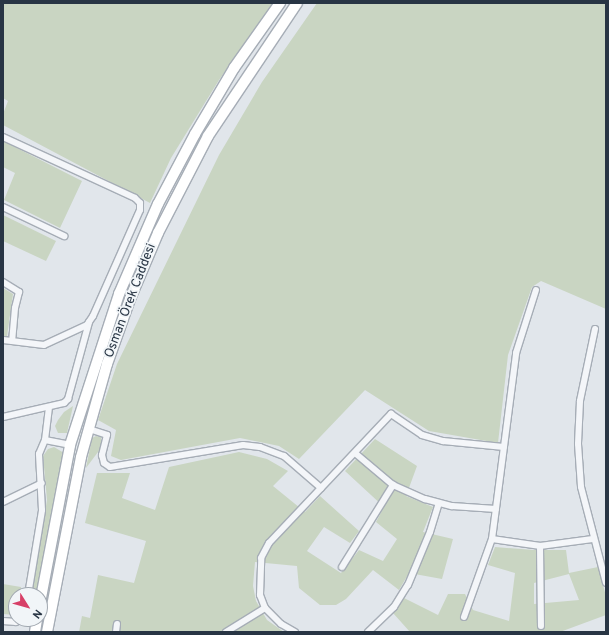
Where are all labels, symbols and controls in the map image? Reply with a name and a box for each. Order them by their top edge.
street label: Osman Örek Caddesi [102,242,160,360]
north arrow [8,587,48,627]
text: N [29,606,45,621]

